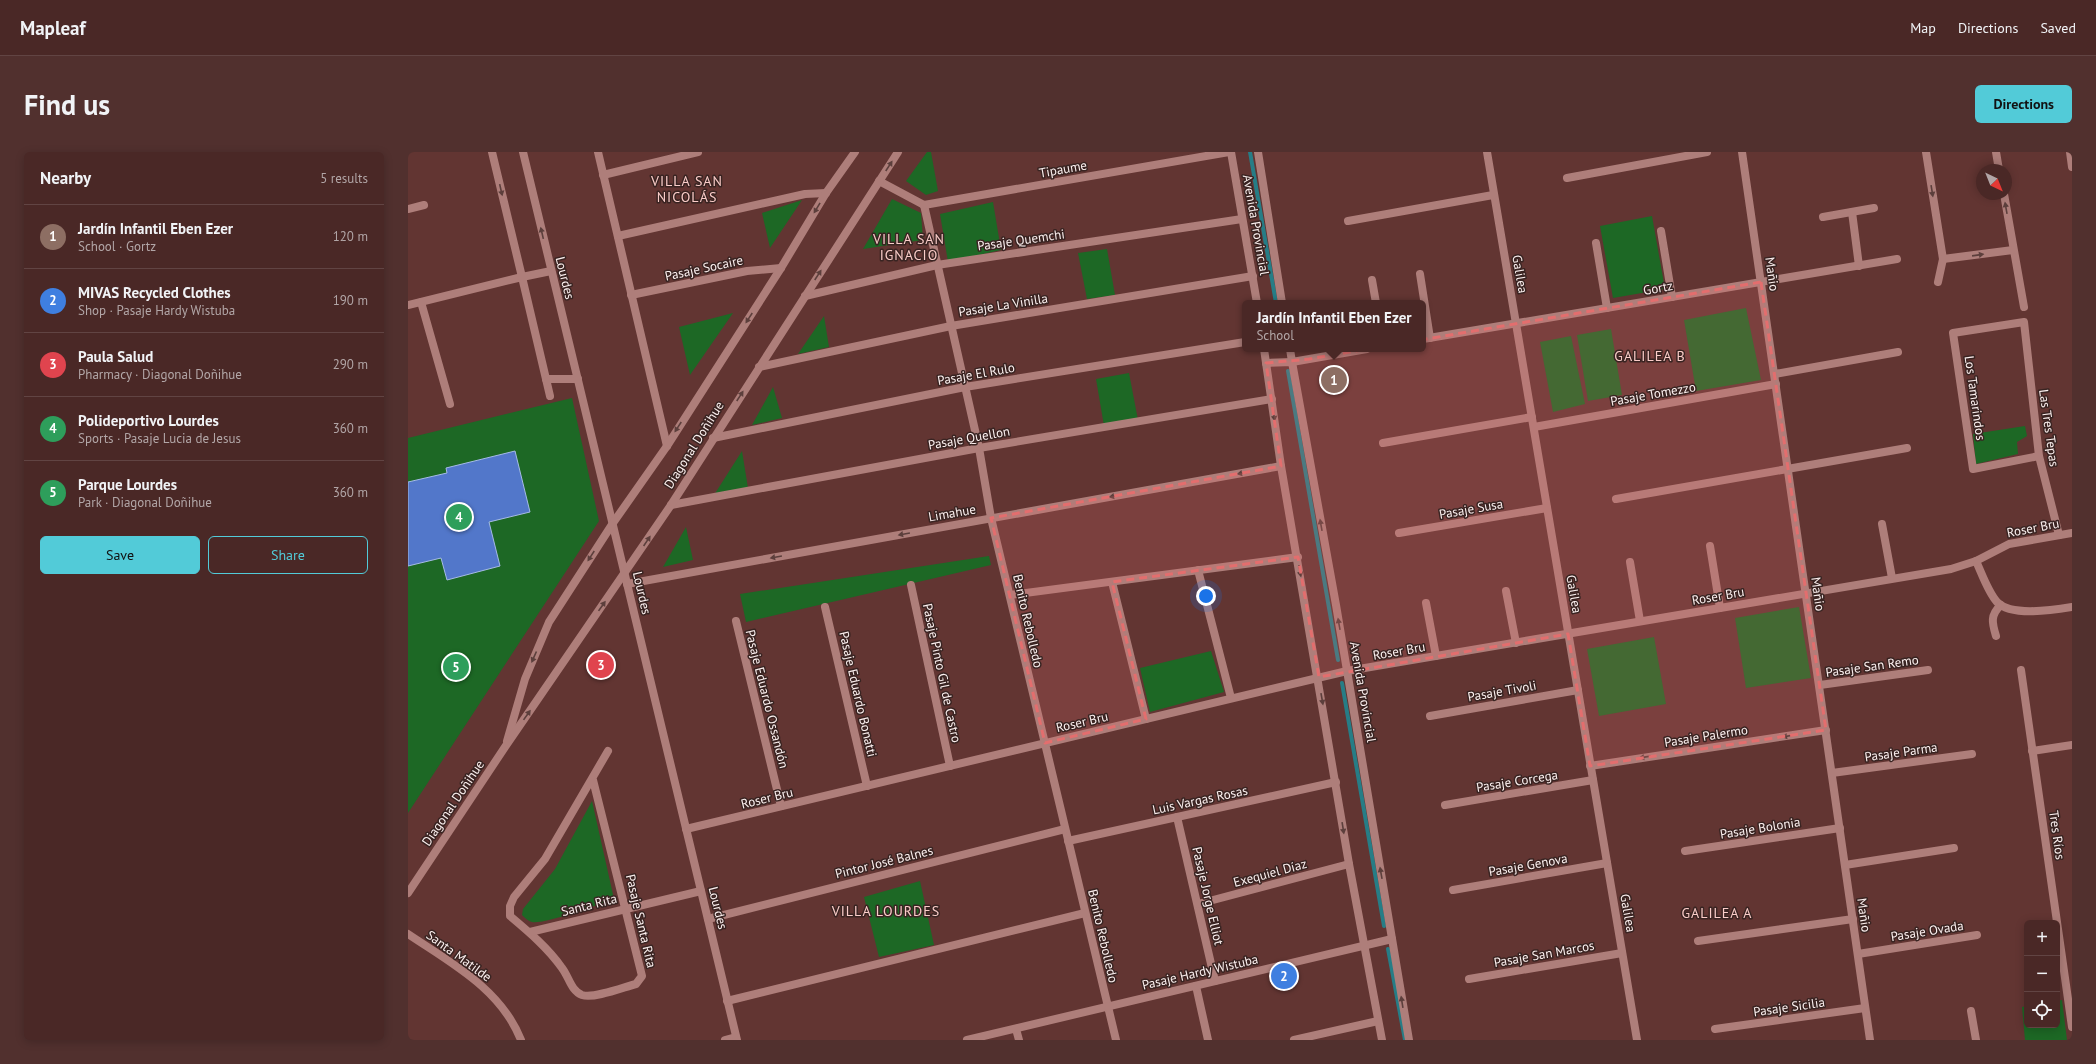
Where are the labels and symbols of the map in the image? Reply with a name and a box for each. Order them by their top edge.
street label: Tipaume [1038,156,1088,182]
one-way arrow [885,161,893,171]
north arrow [1976,164,2012,200]
district label: VILLA SAN NICOLÁS [650,172,723,206]
street label: Avenida Provincial [1239,173,1273,277]
one-way arrow [499,184,505,196]
one-way arrow [1929,184,1935,197]
one-way arrow [814,202,821,214]
one-way arrow [2003,202,2009,214]
street label: Pasaje Quemchi [976,225,1066,255]
one-way arrow [539,227,545,239]
district label: VILLA SAN IGNACIO [872,230,945,264]
street label: Pasaje Socaire [663,251,745,285]
one-way arrow [1972,251,1984,258]
street label: Galilea [1508,254,1532,294]
street label: Lourdes [552,255,578,301]
street label: Mañio [1761,256,1783,292]
one-way arrow [814,270,822,280]
street label: Gortz [1642,277,1674,299]
street label: Pasaje La Vinilla [957,290,1049,320]
one-way arrow [745,313,753,323]
district label: GALILEA B [1614,347,1686,365]
street label: Los Tamarindos [1961,355,1989,441]
street label: Pasaje El Rulo [936,359,1016,389]
pin: 1 [1321,365,1347,395]
street label: Pasaje Tomezzo [1609,378,1697,410]
street label: Las Tres Tepas [2035,388,2063,468]
one-way arrow [736,391,744,401]
street label: Diagonal Doñihue [660,398,728,492]
one-way arrow [1271,409,1277,421]
one-way arrow [675,421,682,433]
street label: Pasaje Quellon [927,422,1011,454]
one-way arrow [1237,470,1249,476]
one-way arrow [1109,493,1121,499]
street label: Pasaje Susa [1438,495,1504,523]
street label: Limahue [927,500,977,526]
pin: 4 [446,502,472,532]
street label: Roser Bru [2005,515,2061,541]
one-way arrow [1318,519,1324,531]
one-way arrow [898,531,910,537]
one-way arrow [643,535,651,546]
one-way arrow [588,550,595,562]
one-way arrow [770,554,782,560]
one-way arrow [1297,565,1303,577]
street label: Lourdes [629,570,655,616]
street label: Benito Rebolledo [1009,573,1047,669]
street label: Galilea [1562,574,1586,614]
street label: Mañio [1807,576,1829,612]
street label: Roser Bru [1690,583,1746,609]
your location [1196,586,1216,606]
one-way arrow [598,601,606,611]
street label: Pasaje Pinto Gil de Castro [919,602,965,744]
one-way arrow [1336,618,1342,630]
street label: Pasaje Eduardo Ossandón [742,628,792,770]
street label: Pasaje Eduardo Bonatti [835,630,881,758]
street label: Roser Bru [1371,638,1427,664]
street label: Avenida Provincial [1346,640,1380,744]
pin: 3 [588,650,614,680]
street label: Pasaje San Remo [1824,651,1920,681]
pin: 5 [443,652,469,682]
one-way arrow [531,652,537,663]
street label: Pasaje Tivoli [1466,677,1538,705]
one-way arrow [1319,693,1325,705]
street label: Roser Bru [1054,708,1110,736]
one-way arrow [523,710,531,720]
street label: Pasaje Palermo [1663,721,1749,751]
one-way arrow [1781,733,1794,739]
street label: Pasaje Parma [1863,738,1939,766]
one-way arrow [1639,754,1651,760]
street label: Diagonal Doñihue [418,757,488,849]
street label: Pasaje Corcega [1475,766,1559,796]
street label: Luis Vargas Rosas [1151,782,1249,818]
street label: Roser Bru [739,783,795,813]
street label: Tres Ríos [2045,809,2069,861]
street label: Pasaje Bolonia [1719,813,1801,843]
one-way arrow [1340,821,1346,834]
street label: Pintor José Balnes [833,842,935,882]
street label: Pasaje Jorge Elliot [1188,845,1228,947]
street label: Pasaje Genova [1487,850,1569,880]
street label: Exequiel Díaz [1231,855,1309,891]
one-way arrow [1378,867,1384,879]
street label: Pasaje Santa Rita [622,873,660,969]
street label: Lourdes [705,885,731,931]
street label: Benito Rebolledo [1084,888,1122,984]
street label: Santa Rita [559,890,619,920]
street label: Galilea [1616,893,1640,933]
street label: Mañio [1853,897,1875,933]
district label: VILLA LOURDES [831,902,940,920]
district label: GALILEA A [1682,904,1752,922]
street label: Pasaje Ovada [1889,917,1965,945]
street label: Santa Matilde [423,927,495,985]
street label: Pasaje San Marcos [1492,937,1596,971]
street label: Pasaje Hardy Wistuba [1140,950,1260,994]
pin: 2 [1271,961,1297,991]
street label: Pasaje Sicilia [1752,994,1826,1020]
one-way arrow [1399,995,1405,1008]

